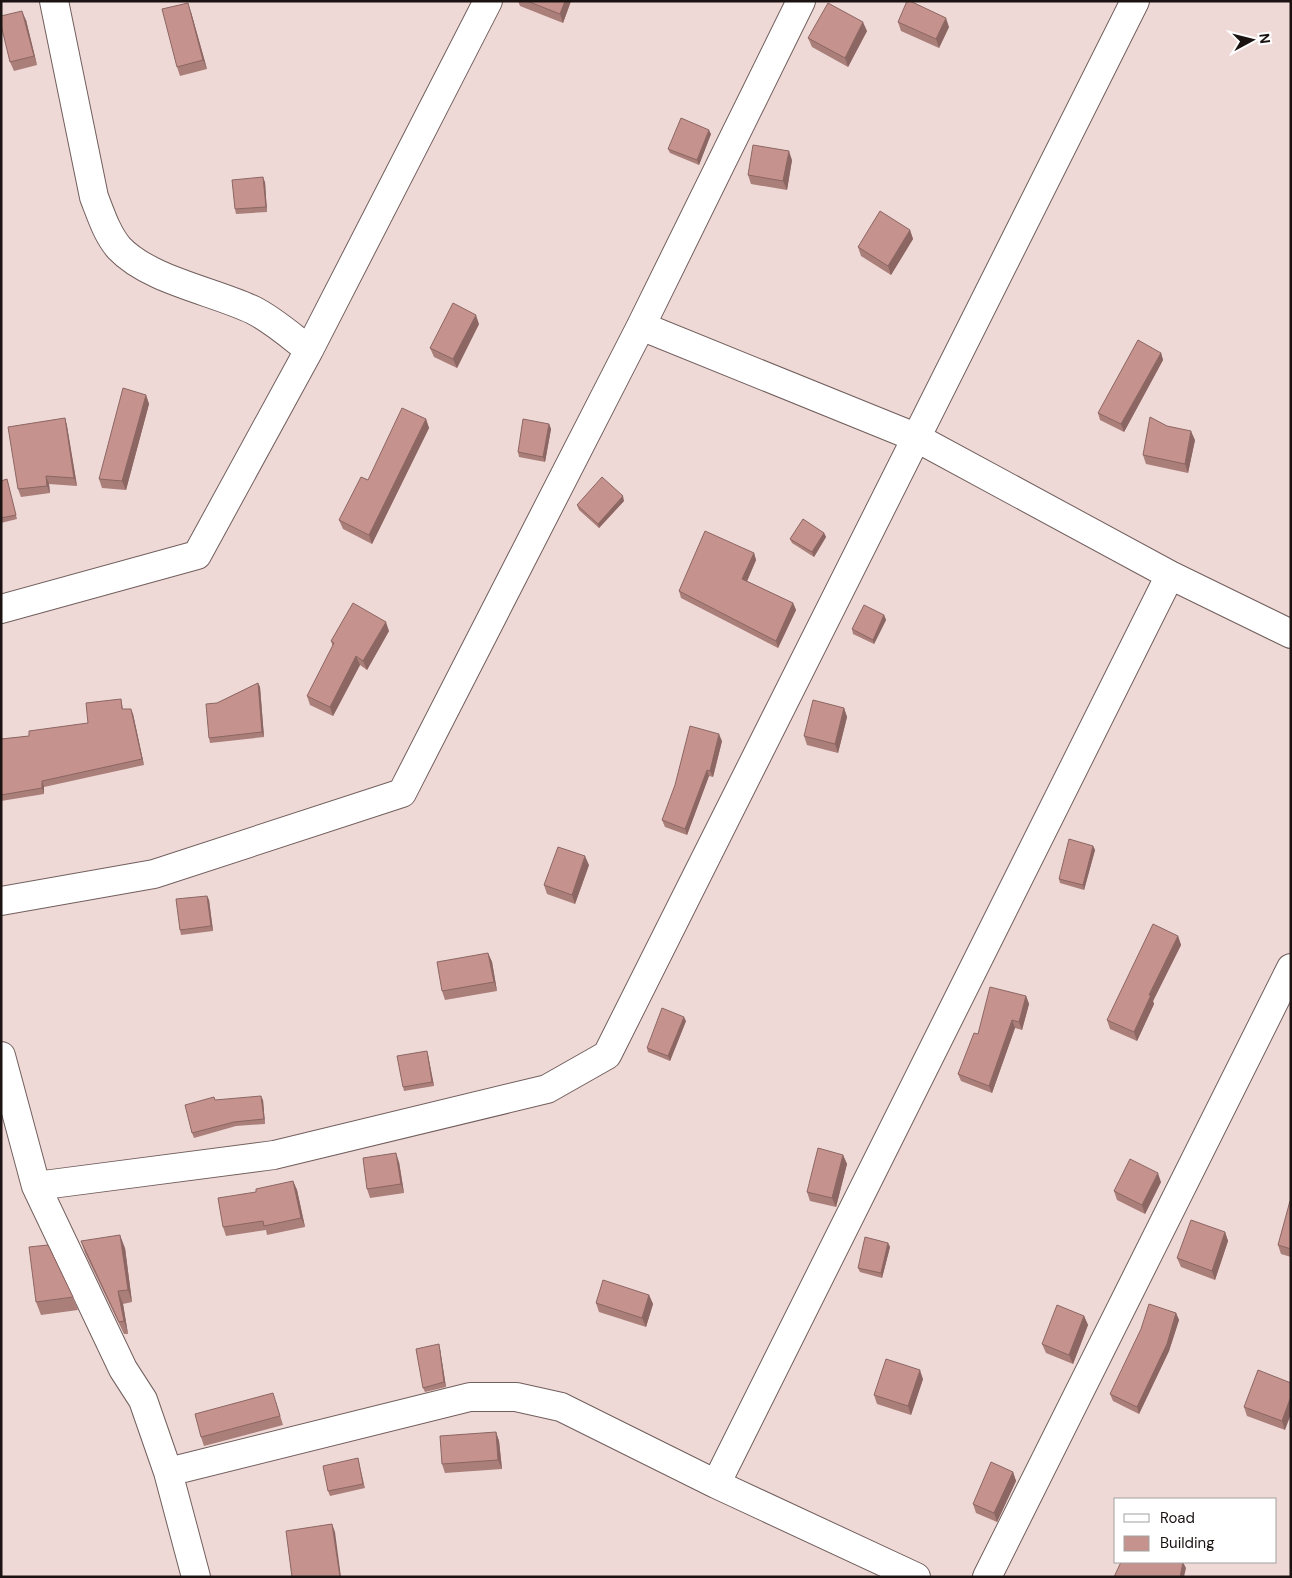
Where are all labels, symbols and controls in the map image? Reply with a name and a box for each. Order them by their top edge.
north arrow [1227,15,1277,65]
text: N [1255,32,1274,45]
legend [1114,1498,1277,1563]
text: Road [1160,1508,1195,1528]
text: Building [1160,1533,1215,1553]

